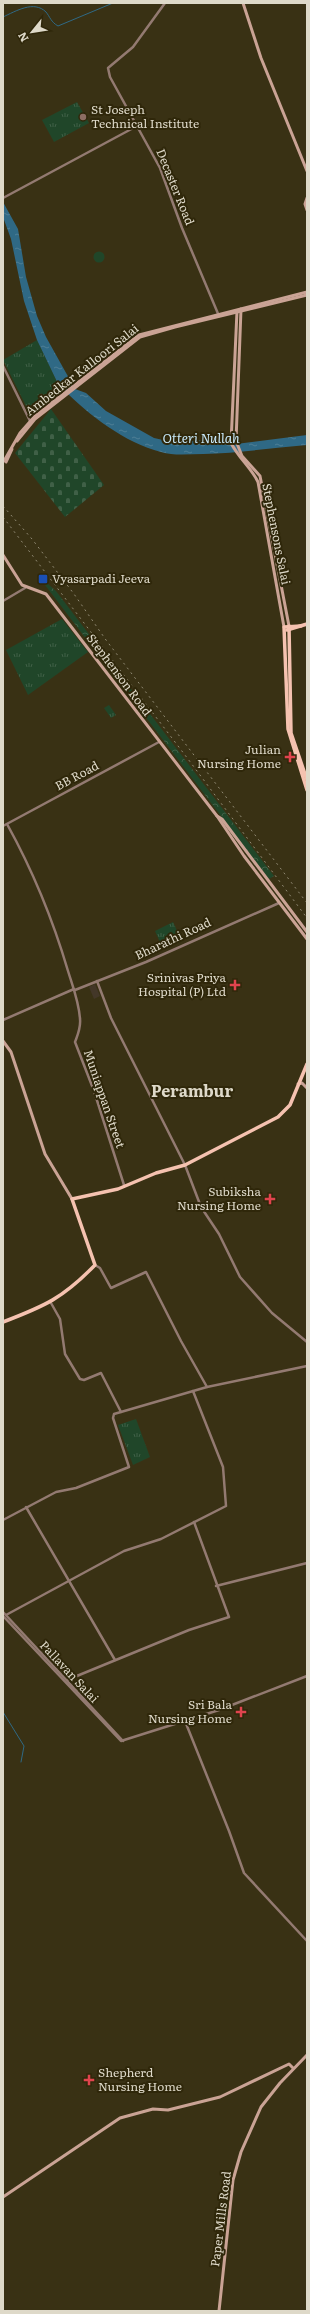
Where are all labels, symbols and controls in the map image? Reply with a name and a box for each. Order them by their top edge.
north arrow [12,12,52,52]
text: N [13,30,32,45]
place label: St Joseph Technical Institute [91,100,199,132]
marker: St Joseph Technical Institute [78,112,88,122]
street label: Decaster Road [152,146,200,228]
street label: Ambedkar Kalloori Salai [21,319,142,419]
water label: Otteri Nullah [162,428,240,447]
street label: Stephensons Salai [258,482,296,586]
place label: Vyasarpadi Jeeva [52,569,151,587]
marker: Vyasarpadi Jeeva [37,573,49,585]
street label: Stephenson Road [83,630,157,720]
place label: Julian Nursing Home [197,740,281,772]
marker: Julian Nursing Home [284,751,296,763]
street label: BB Road [51,756,102,794]
street label: Bharathi Road [131,912,214,964]
place label: Srinivas Priya Hospital (P) Ltd [138,968,227,1000]
marker: Srinivas Priya Hospital (P) Ltd [229,979,241,991]
street label: Muniappan Street [80,1047,130,1150]
district label: Perambur [151,1078,233,1102]
place label: Subiksha Nursing Home [177,1182,262,1214]
marker: Subiksha Nursing Home [264,1193,276,1205]
street label: Pallavan Salai [36,1636,103,1706]
place label: Sri Bala Nursing Home [148,1695,233,1727]
marker: Sri Bala Nursing Home [235,1706,247,1718]
place label: Shepherd Nursing Home [98,2063,182,2095]
marker: Shepherd Nursing Home [83,2074,95,2086]
street label: Paper Mills Road [205,2169,235,2268]

